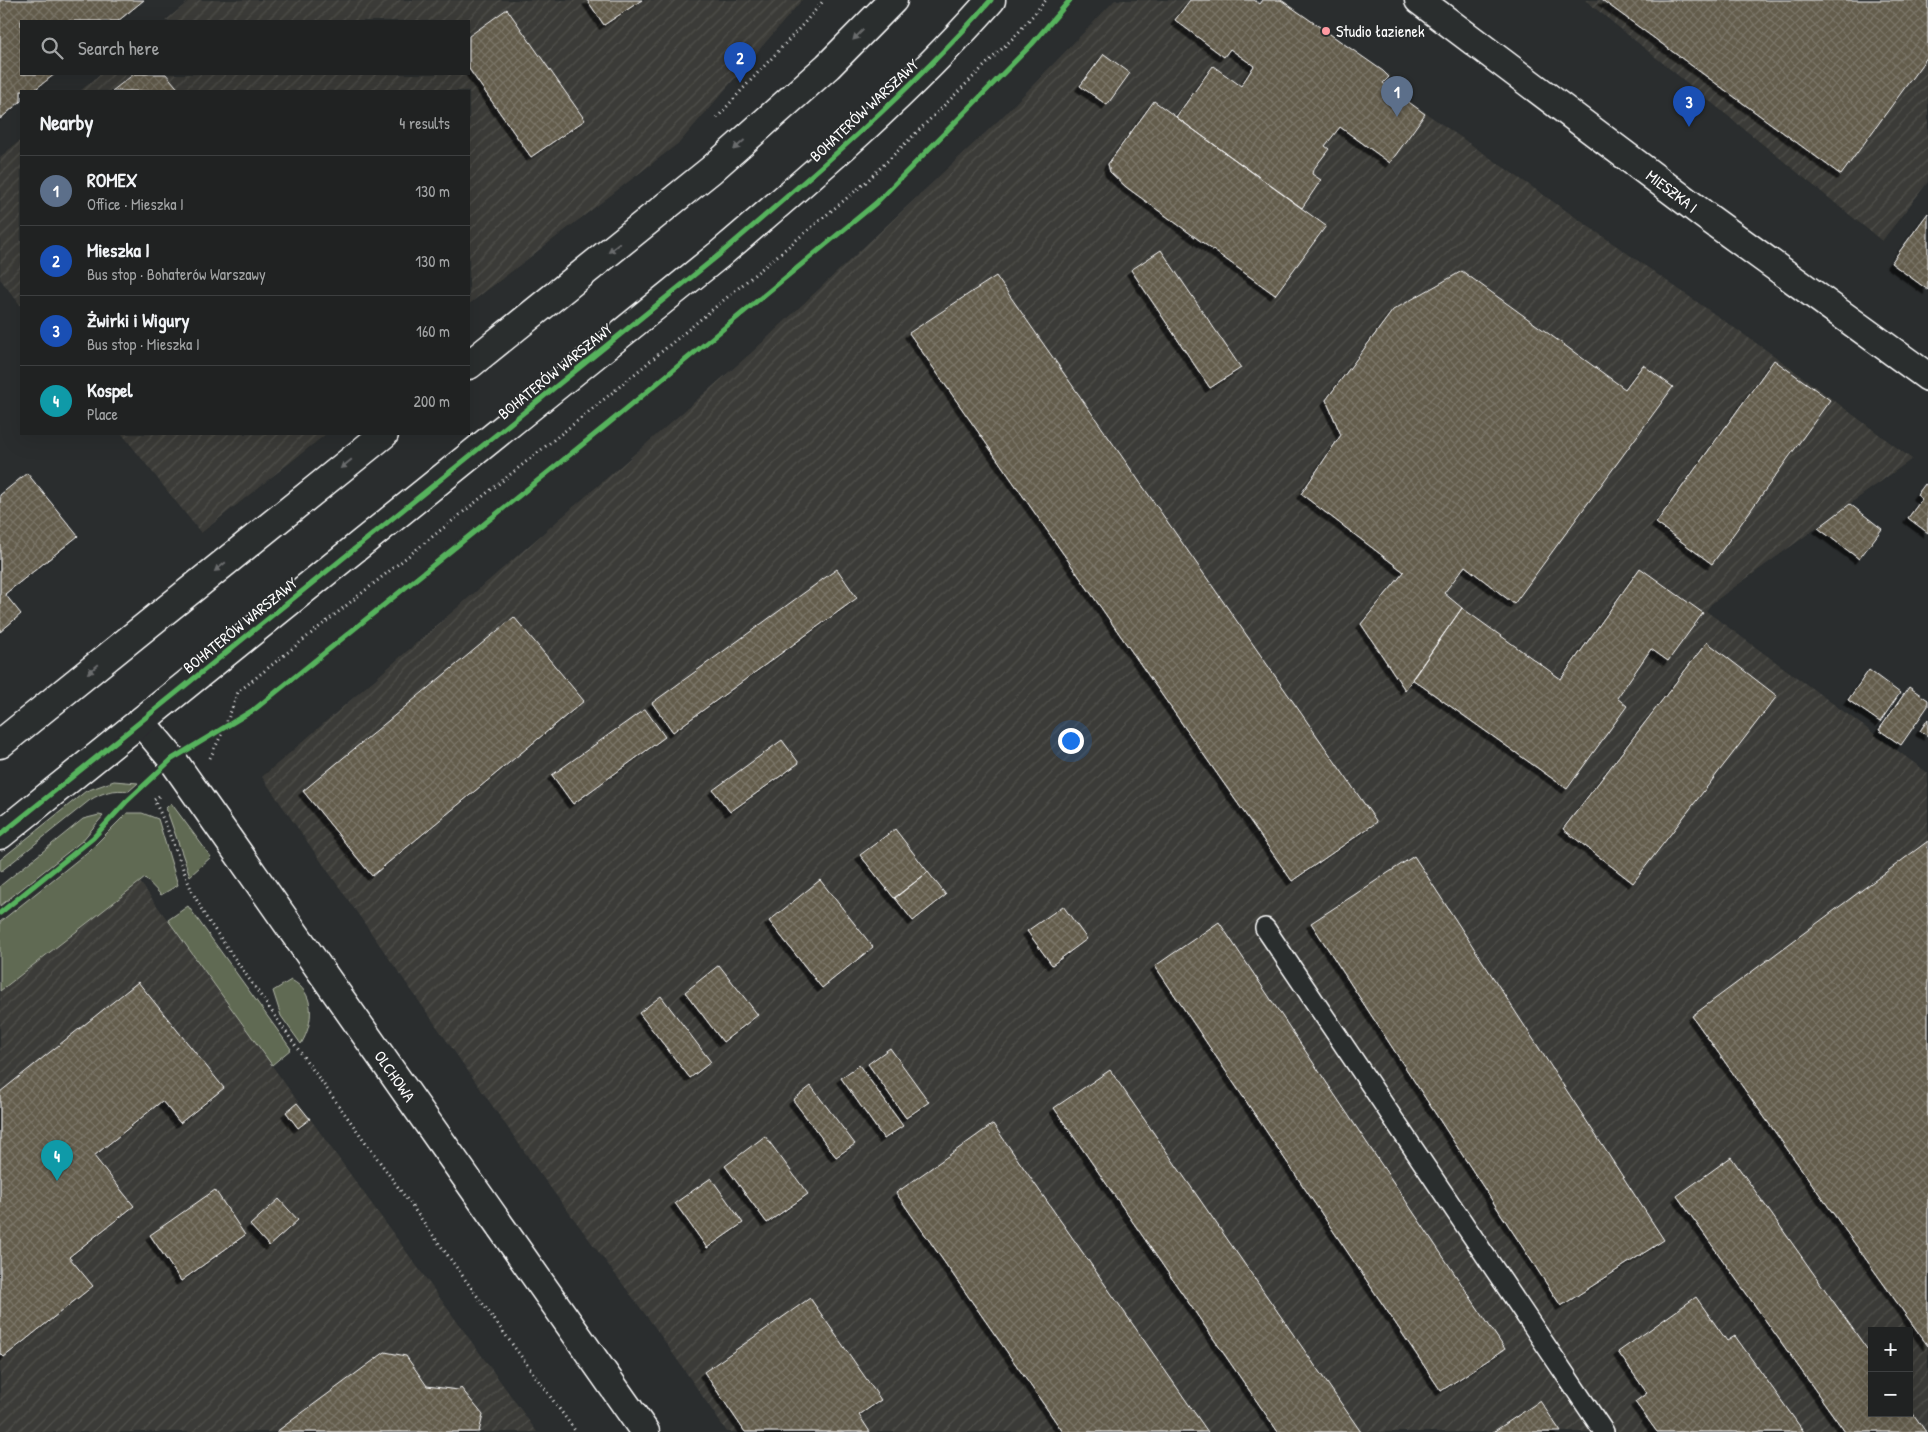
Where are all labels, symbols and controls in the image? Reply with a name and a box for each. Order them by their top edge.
search box [20,20,470,75]
place label: Studio łazienek [1336,20,1425,42]
marker: Studio łazienek [1320,25,1332,37]
one-way arrow [853,29,865,41]
icon: search [38,34,66,62]
text: Search here [78,35,159,61]
pin: 2 [724,42,756,83]
street label: BOHATERÓW WARSZAWY [805,54,923,166]
pin: 1 [1381,76,1413,117]
pin: 3 [1673,86,1705,127]
text: Nearby [40,108,93,137]
text: 4 results [399,112,450,134]
one-way arrow [733,139,745,150]
street label: MIESZKA I [1642,164,1702,218]
text: ROMEX [87,167,137,193]
text: 1 [53,180,59,202]
text: 130 m [415,180,450,202]
text: Office · Mieszka I [87,193,184,215]
text: Mieszka I [87,237,150,263]
one-way arrow [608,243,621,254]
text: 2 [52,250,60,272]
text: 130 m [415,250,450,272]
text: Bus stop · Bohaterów Warszawy [87,263,266,285]
text: Żwirki i Wigury [87,307,190,333]
street label: BOHATERÓW WARSZAWY [493,318,617,424]
text: 3 [52,320,60,342]
text: 160 m [416,320,450,342]
text: Bus stop · Mieszka I [87,333,200,355]
text: Kospel [87,377,133,403]
text: 4 [53,390,59,412]
text: 200 m [414,390,450,412]
text: Place [87,403,118,425]
one-way arrow [340,459,353,470]
one-way arrow [214,561,227,572]
street label: BOHATERÓW WARSZAWY [178,572,302,678]
one-way arrow [87,663,100,674]
your location [1058,728,1084,754]
street label: OLCHOWA [369,1046,421,1106]
pin: 4 [41,1140,73,1181]
map controls [1868,1327,1913,1417]
button: + [1868,1327,1913,1372]
button: − [1868,1372,1913,1417]

